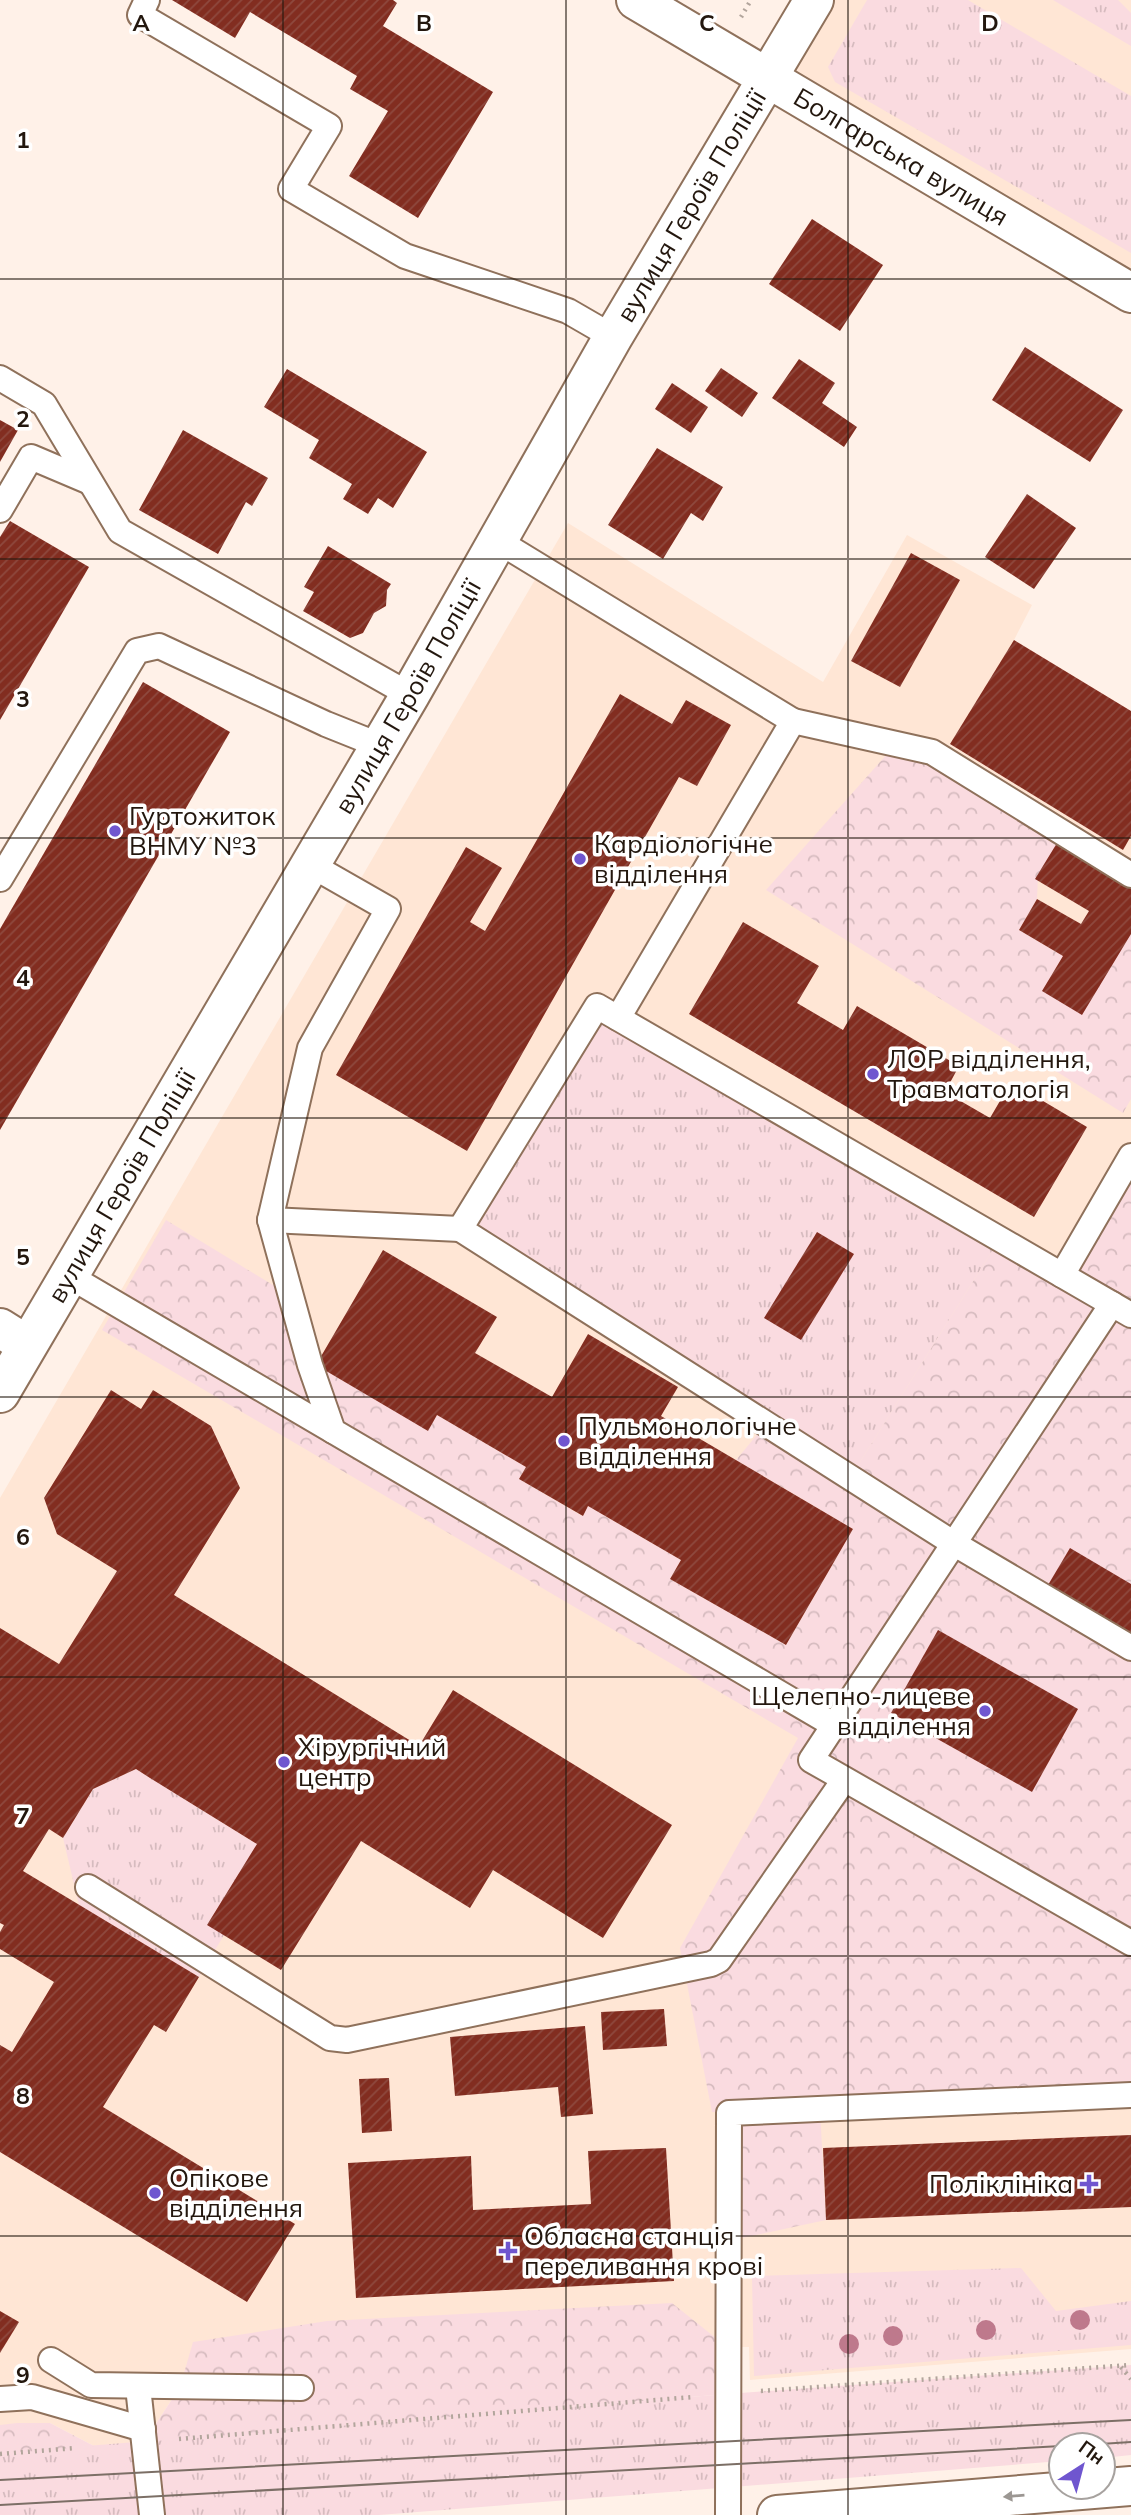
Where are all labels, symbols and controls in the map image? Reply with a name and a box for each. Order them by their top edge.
text: A [132,8,150,37]
text: B [416,8,432,37]
text: C [699,8,715,37]
text: D [981,8,999,37]
street label: Болгарська вулиця [788,80,1015,233]
street label: вулиця Героїв Поліції [609,83,773,328]
text: 1 [16,125,30,154]
text: 2 [16,404,30,433]
street label: вулиця Героїв Поліції [327,573,488,820]
text: 3 [16,684,30,713]
place label: Гуртожиток ВНМУ №3 [129,799,275,862]
marker: Гуртожиток ВНМУ №3 [107,823,123,839]
place label: Кардіологічне відділення [594,827,773,890]
marker: Кардіологічне відділення [572,851,588,867]
text: 4 [16,963,30,992]
place label: ЛОР відділення, Травматологія [887,1042,1091,1105]
street label: вулиця Героїв Поліції [40,1063,203,1309]
marker: ЛОР відділення, Травматологія [865,1066,881,1082]
text: 5 [16,1242,30,1271]
place label: Пульмонологічне відділення [578,1409,797,1472]
marker: Пульмонологічне відділення [556,1433,572,1449]
text: 6 [16,1522,30,1551]
place label: Щелепно-лицеве відділення [751,1679,971,1742]
marker: Щелепно-лицеве відділення [977,1703,993,1719]
place label: Хірургічний центр [298,1730,446,1793]
marker: Хірургічний центр [276,1754,292,1770]
text: 7 [16,1801,30,1830]
text: 8 [16,2081,30,2110]
place label: Опікове відділення [169,2161,303,2224]
place label: Поліклініка [929,2167,1073,2200]
marker: Поліклініка [1079,2174,1099,2194]
marker: Опікове відділення [147,2185,163,2201]
place label: Обласна станція переливання крові [524,2219,763,2282]
marker: Обласна станція переливання крові [498,2241,518,2261]
text: 9 [16,2360,30,2389]
north arrow [1047,2431,1117,2501]
text: Пн [1074,2435,1110,2470]
one-way arrow [1003,2491,1025,2502]

